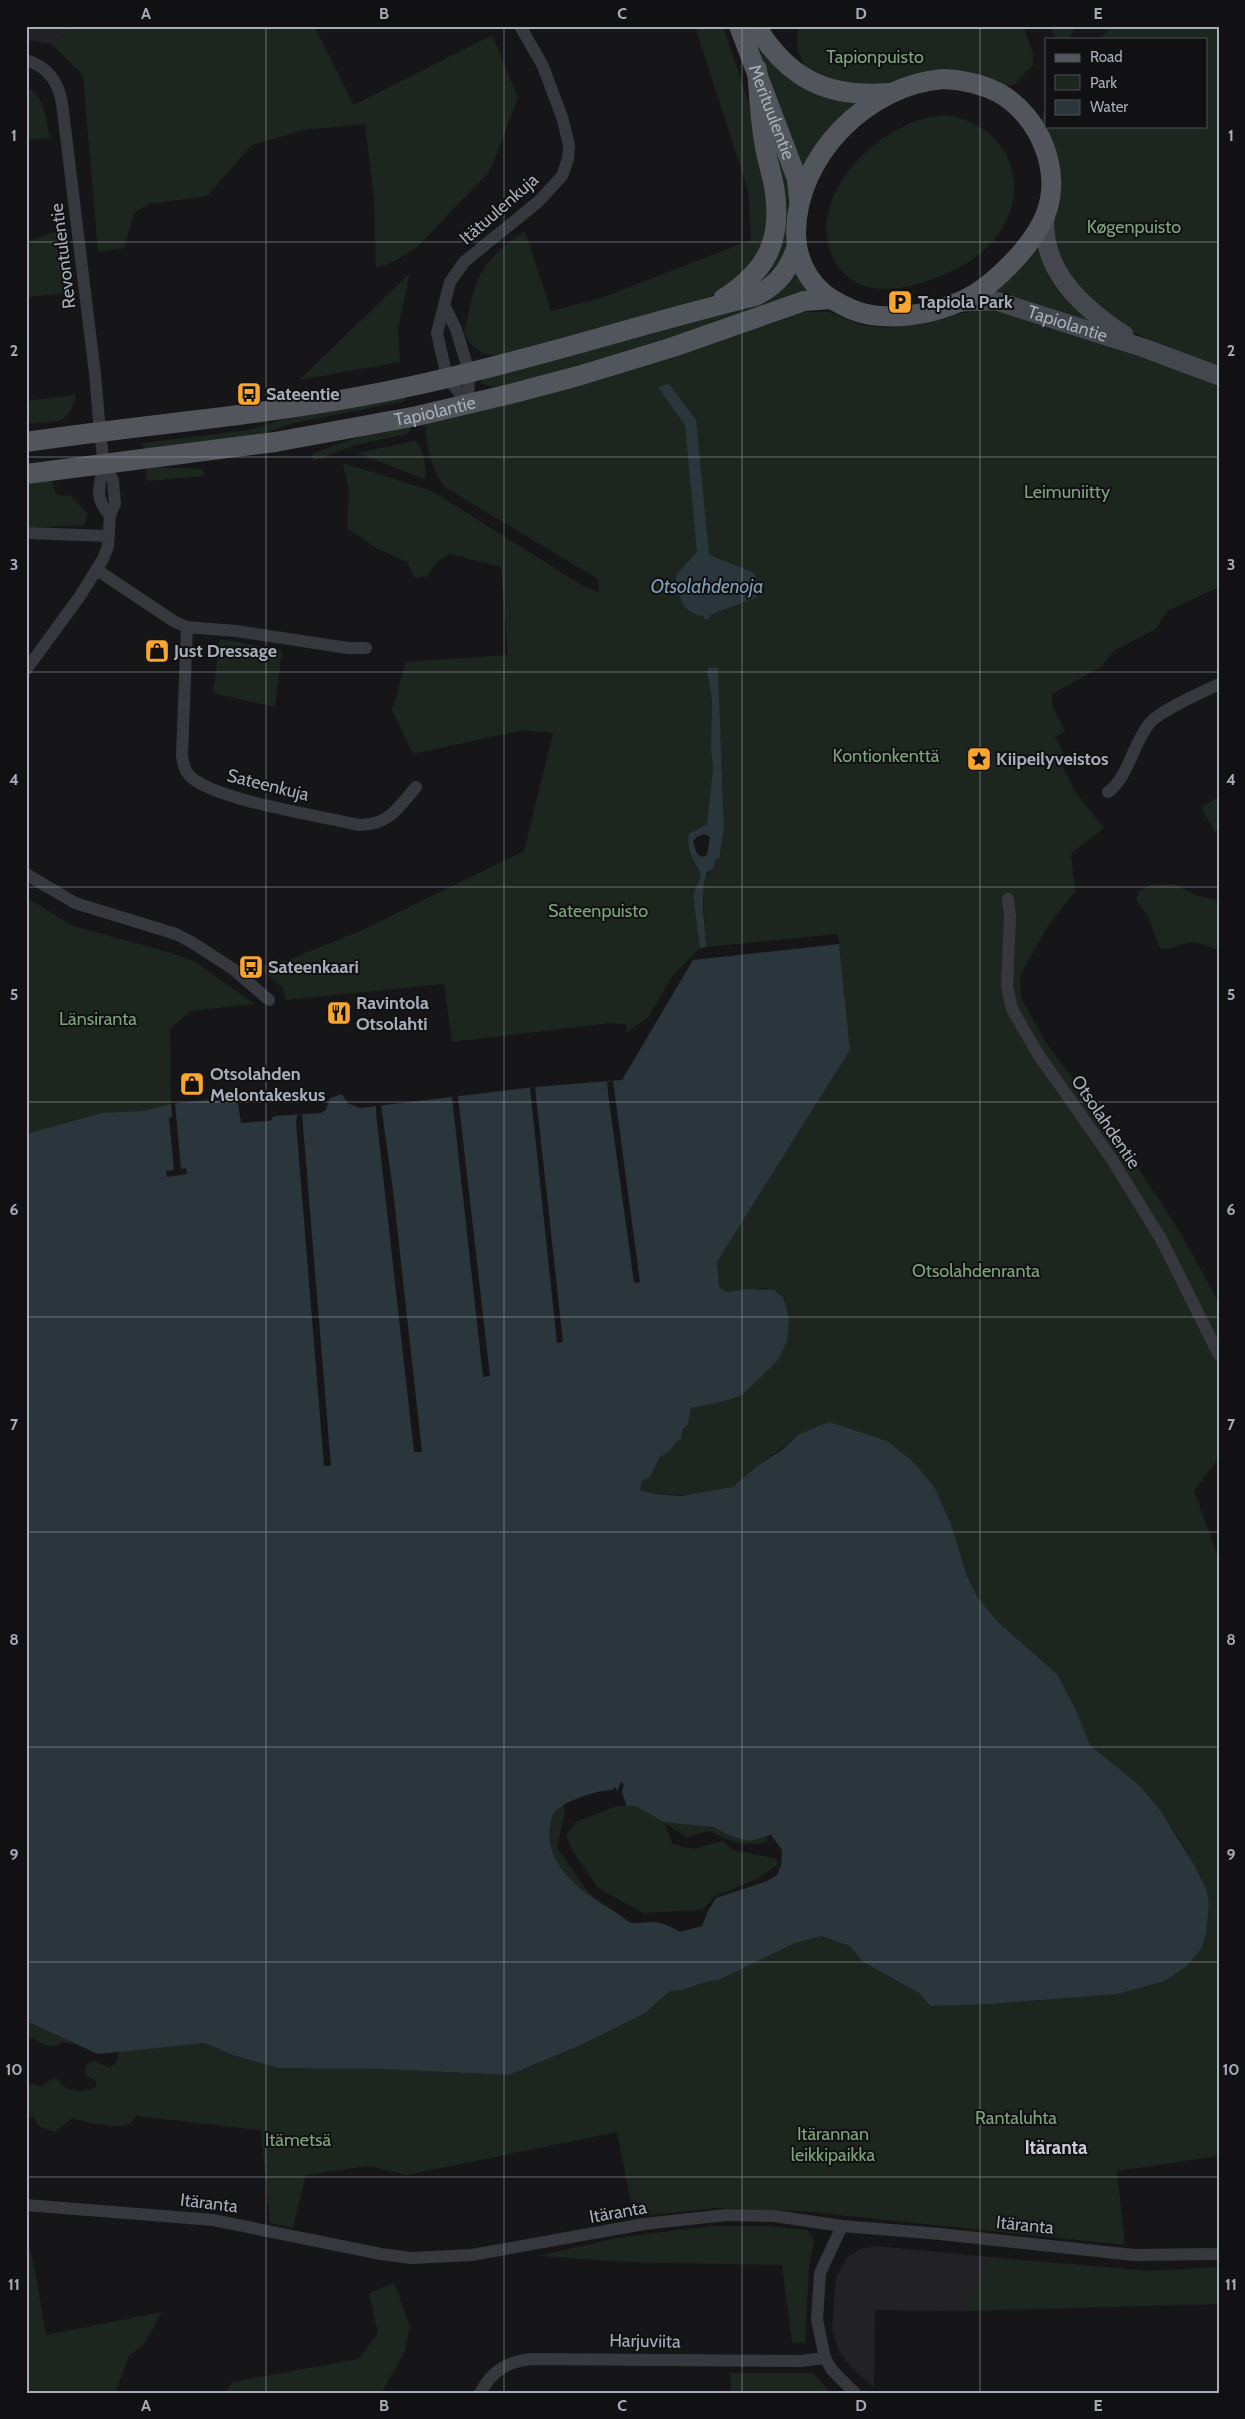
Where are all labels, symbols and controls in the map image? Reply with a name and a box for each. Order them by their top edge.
text: A [141,4,151,23]
text: B [379,4,389,23]
text: C [617,4,627,23]
text: D [855,4,867,23]
text: E [1093,4,1103,23]
legend [1045,38,1208,128]
park label: Tapionpuisto [826,46,924,68]
text: Road [1090,48,1123,66]
street label: Merituulentie [744,61,800,163]
text: Park [1090,74,1117,92]
text: Water [1090,98,1128,116]
text: 1 [11,126,17,145]
text: 1 [1228,126,1234,145]
street label: Itätuulenkuja [455,169,543,249]
street label: Revontulentie [46,202,80,310]
park label: Køgenpuisto [1087,216,1181,238]
parking icon: Tapiola Park [887,289,913,315]
place label: Tapiola Park [918,291,1013,313]
street label: Tapiolantie [1025,301,1110,347]
text: 2 [10,341,18,360]
text: 2 [1227,341,1235,360]
bus stop icon: Sateentie [236,381,262,407]
place label: Sateentie [266,383,340,405]
street label: Tapiolantie [393,391,478,431]
park label: Leimuniitty [1024,481,1110,503]
text: 3 [10,555,18,574]
text: 3 [1227,555,1235,574]
water label: Otsolahdenoja [650,575,764,598]
shop icon: Just Dressage [144,638,170,664]
place label: Just Dressage [173,640,277,662]
park label: Kontionkenttä [833,745,940,767]
place icon: Kiipeilyveistos [966,746,992,772]
place label: Kiipeilyveistos [996,748,1109,770]
street label: Sateenkuja [225,764,311,806]
text: 4 [9,770,19,789]
text: 4 [1226,770,1236,789]
park label: Sateenpuisto [548,900,648,922]
bus stop icon: Sateenkaari [238,954,264,980]
place label: Sateenkaari [268,956,359,978]
text: 5 [10,985,18,1004]
text: 5 [1227,985,1235,1004]
place label: Ravintola Otsolahti [356,992,429,1035]
restaurant icon: Ravintola Otsolahti [326,1000,352,1026]
park label: Länsiranta [59,1008,137,1030]
place label: Otsolahden Melontakeskus [210,1063,326,1106]
shop icon: Otsolahden Melontakeskus [179,1071,205,1097]
street label: Otsolahdentie [1067,1071,1145,1173]
text: 6 [10,1200,19,1219]
text: 6 [1227,1200,1236,1219]
park label: Otsolahdenranta [912,1260,1040,1282]
text: 7 [10,1415,19,1434]
text: 7 [1227,1415,1236,1434]
text: 8 [9,1630,19,1649]
text: 8 [1226,1630,1236,1649]
text: 9 [10,1845,19,1864]
text: 9 [1227,1845,1236,1864]
text: 10 [5,2060,23,2079]
text: 10 [1222,2060,1240,2079]
park label: Rantaluhta [975,2107,1057,2129]
park label: Itärannan leikkipaikka [791,2123,876,2166]
park label: Itämetsä [265,2129,332,2151]
district label: Itäranta [1024,2136,1088,2159]
street label: Itäranta [179,2189,239,2217]
street label: Itäranta [588,2196,649,2228]
street label: Itäranta [995,2211,1055,2239]
text: 11 [8,2275,20,2294]
text: 11 [1225,2275,1237,2294]
street label: Harjuviita [609,2329,681,2353]
text: A [141,2396,151,2415]
text: B [379,2396,389,2415]
text: C [617,2396,627,2415]
text: D [855,2396,867,2415]
text: E [1093,2396,1103,2415]

